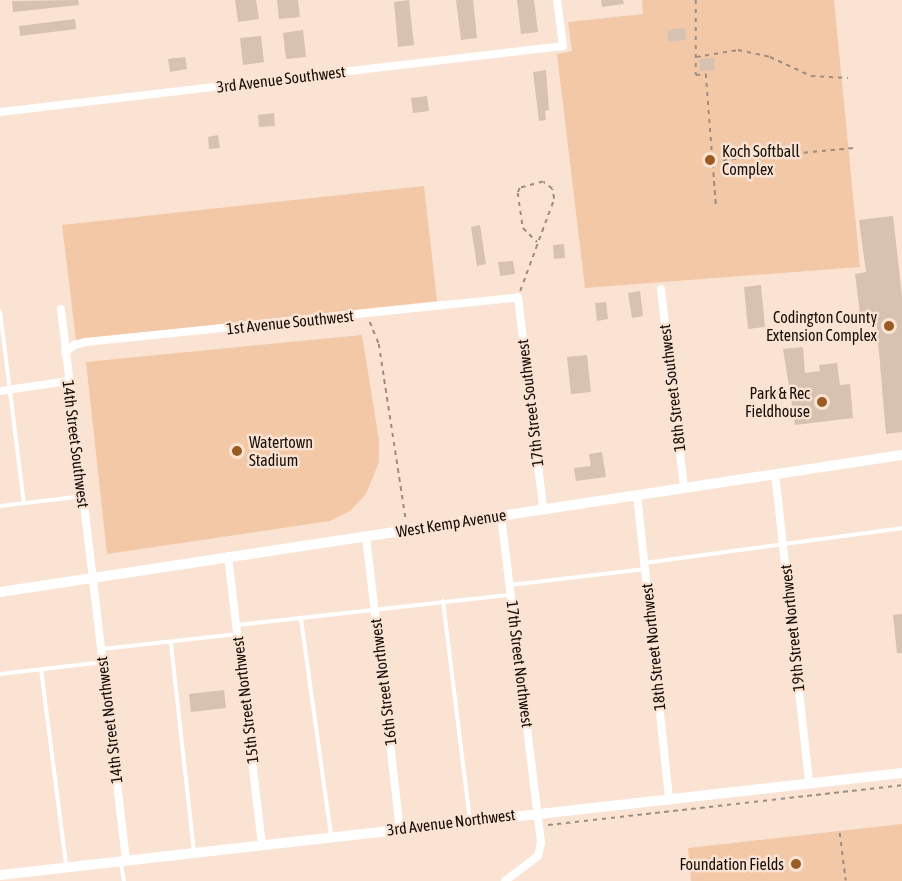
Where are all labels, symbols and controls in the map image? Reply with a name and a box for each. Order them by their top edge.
street label: 3rd Avenue Southwest [215,62,347,96]
place label: Koch Softball Complex [722,141,800,179]
marker: Koch Softball Complex [703,153,717,167]
street label: 1st Avenue Southwest [225,306,355,338]
place label: Codington County Extension Complex [766,307,877,345]
marker: Codington County Extension Complex [882,319,896,333]
street label: 18th Street Southwest [655,323,689,453]
street label: 17th Street Southwest [513,338,547,468]
street label: 14th Street Southwest [59,379,93,509]
place label: Park & Rec Fieldhouse [745,383,810,421]
marker: Park & Rec Fieldhouse [815,395,829,409]
place label: Watertown Stadium [249,432,313,470]
marker: Watertown Stadium [230,444,244,458]
street label: West Kemp Avenue [395,505,507,541]
street label: 19th Street Northwest [776,563,808,693]
street label: 18th Street Northwest [637,582,669,712]
street label: 17th Street Northwest [503,599,537,729]
street label: 16th Street Northwest [366,617,400,747]
street label: 15th Street Northwest [228,635,262,765]
street label: 14th Street Northwest [92,655,126,785]
street label: 3rd Avenue Northwest [386,805,516,839]
place label: Foundation Fields [679,854,784,874]
marker: Foundation Fields [789,857,803,871]

